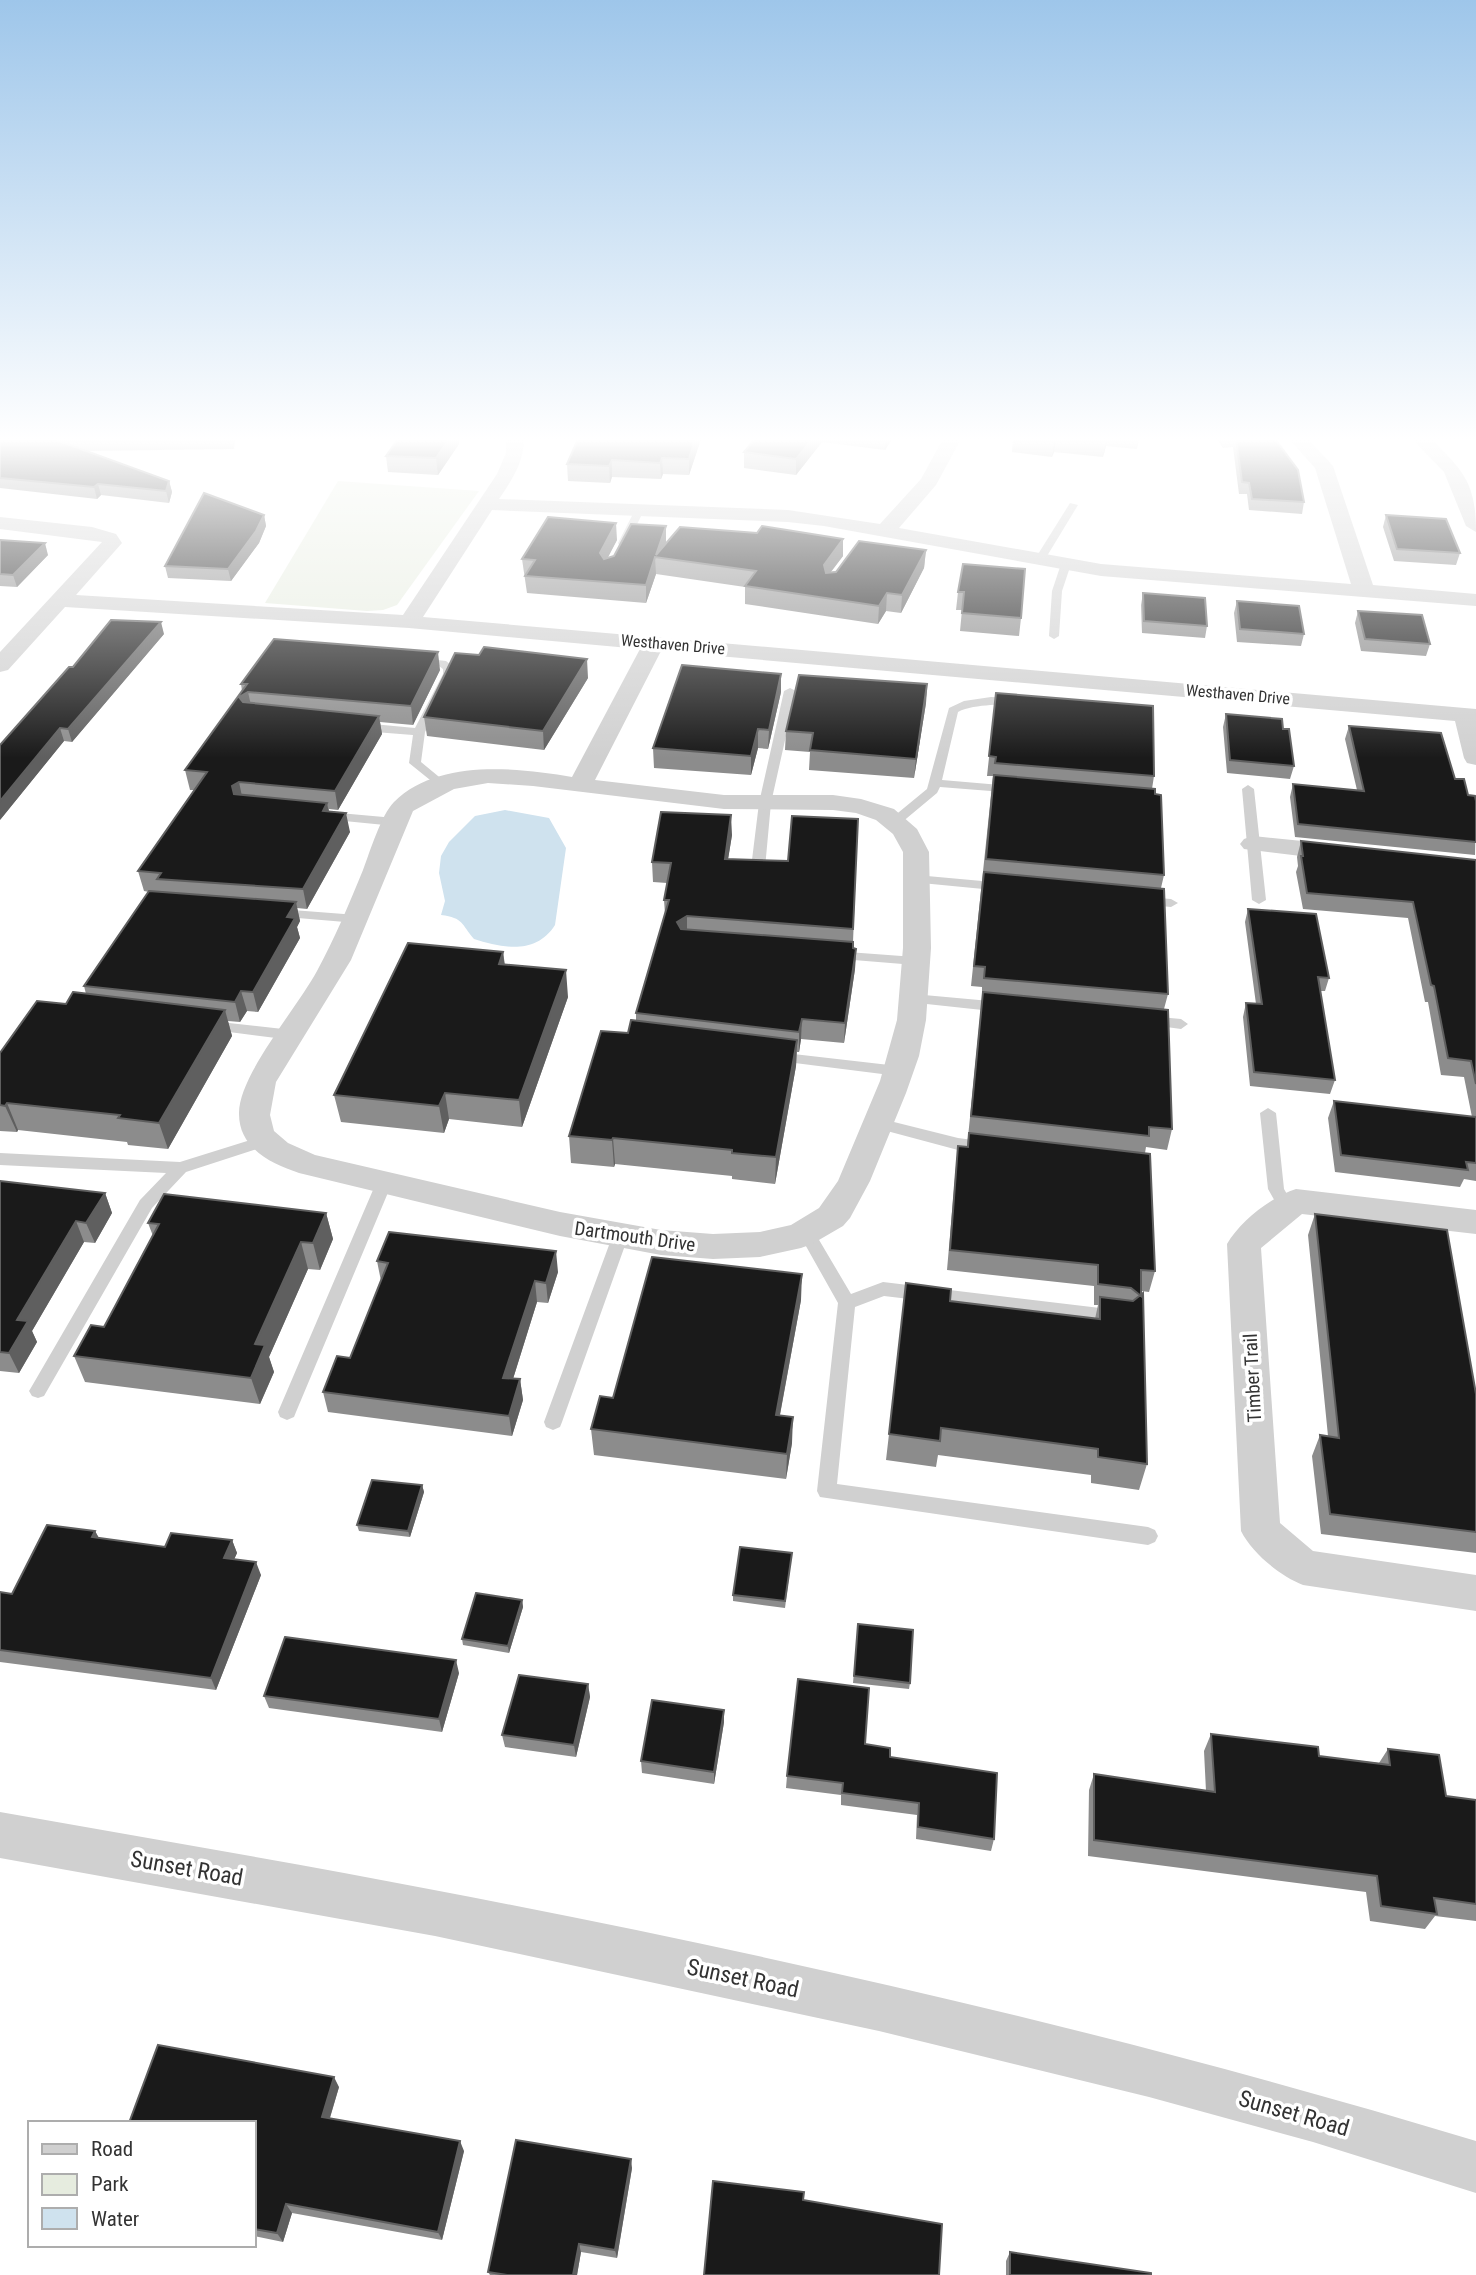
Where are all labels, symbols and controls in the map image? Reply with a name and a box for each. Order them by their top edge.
street label: Westhaven Drive [620,630,726,659]
street label: Westhaven Drive [1185,680,1291,709]
street label: Dartmouth Drive [573,1217,697,1256]
street label: Timber Trail [1239,1333,1266,1423]
street label: Sunset Road [129,1845,245,1892]
street label: Sunset Road [684,1953,801,2004]
street label: Sunset Road [1235,2085,1352,2142]
legend [28,2121,256,2247]
text: Road [91,2137,133,2161]
text: Park [91,2172,129,2196]
text: Water [91,2207,139,2231]

